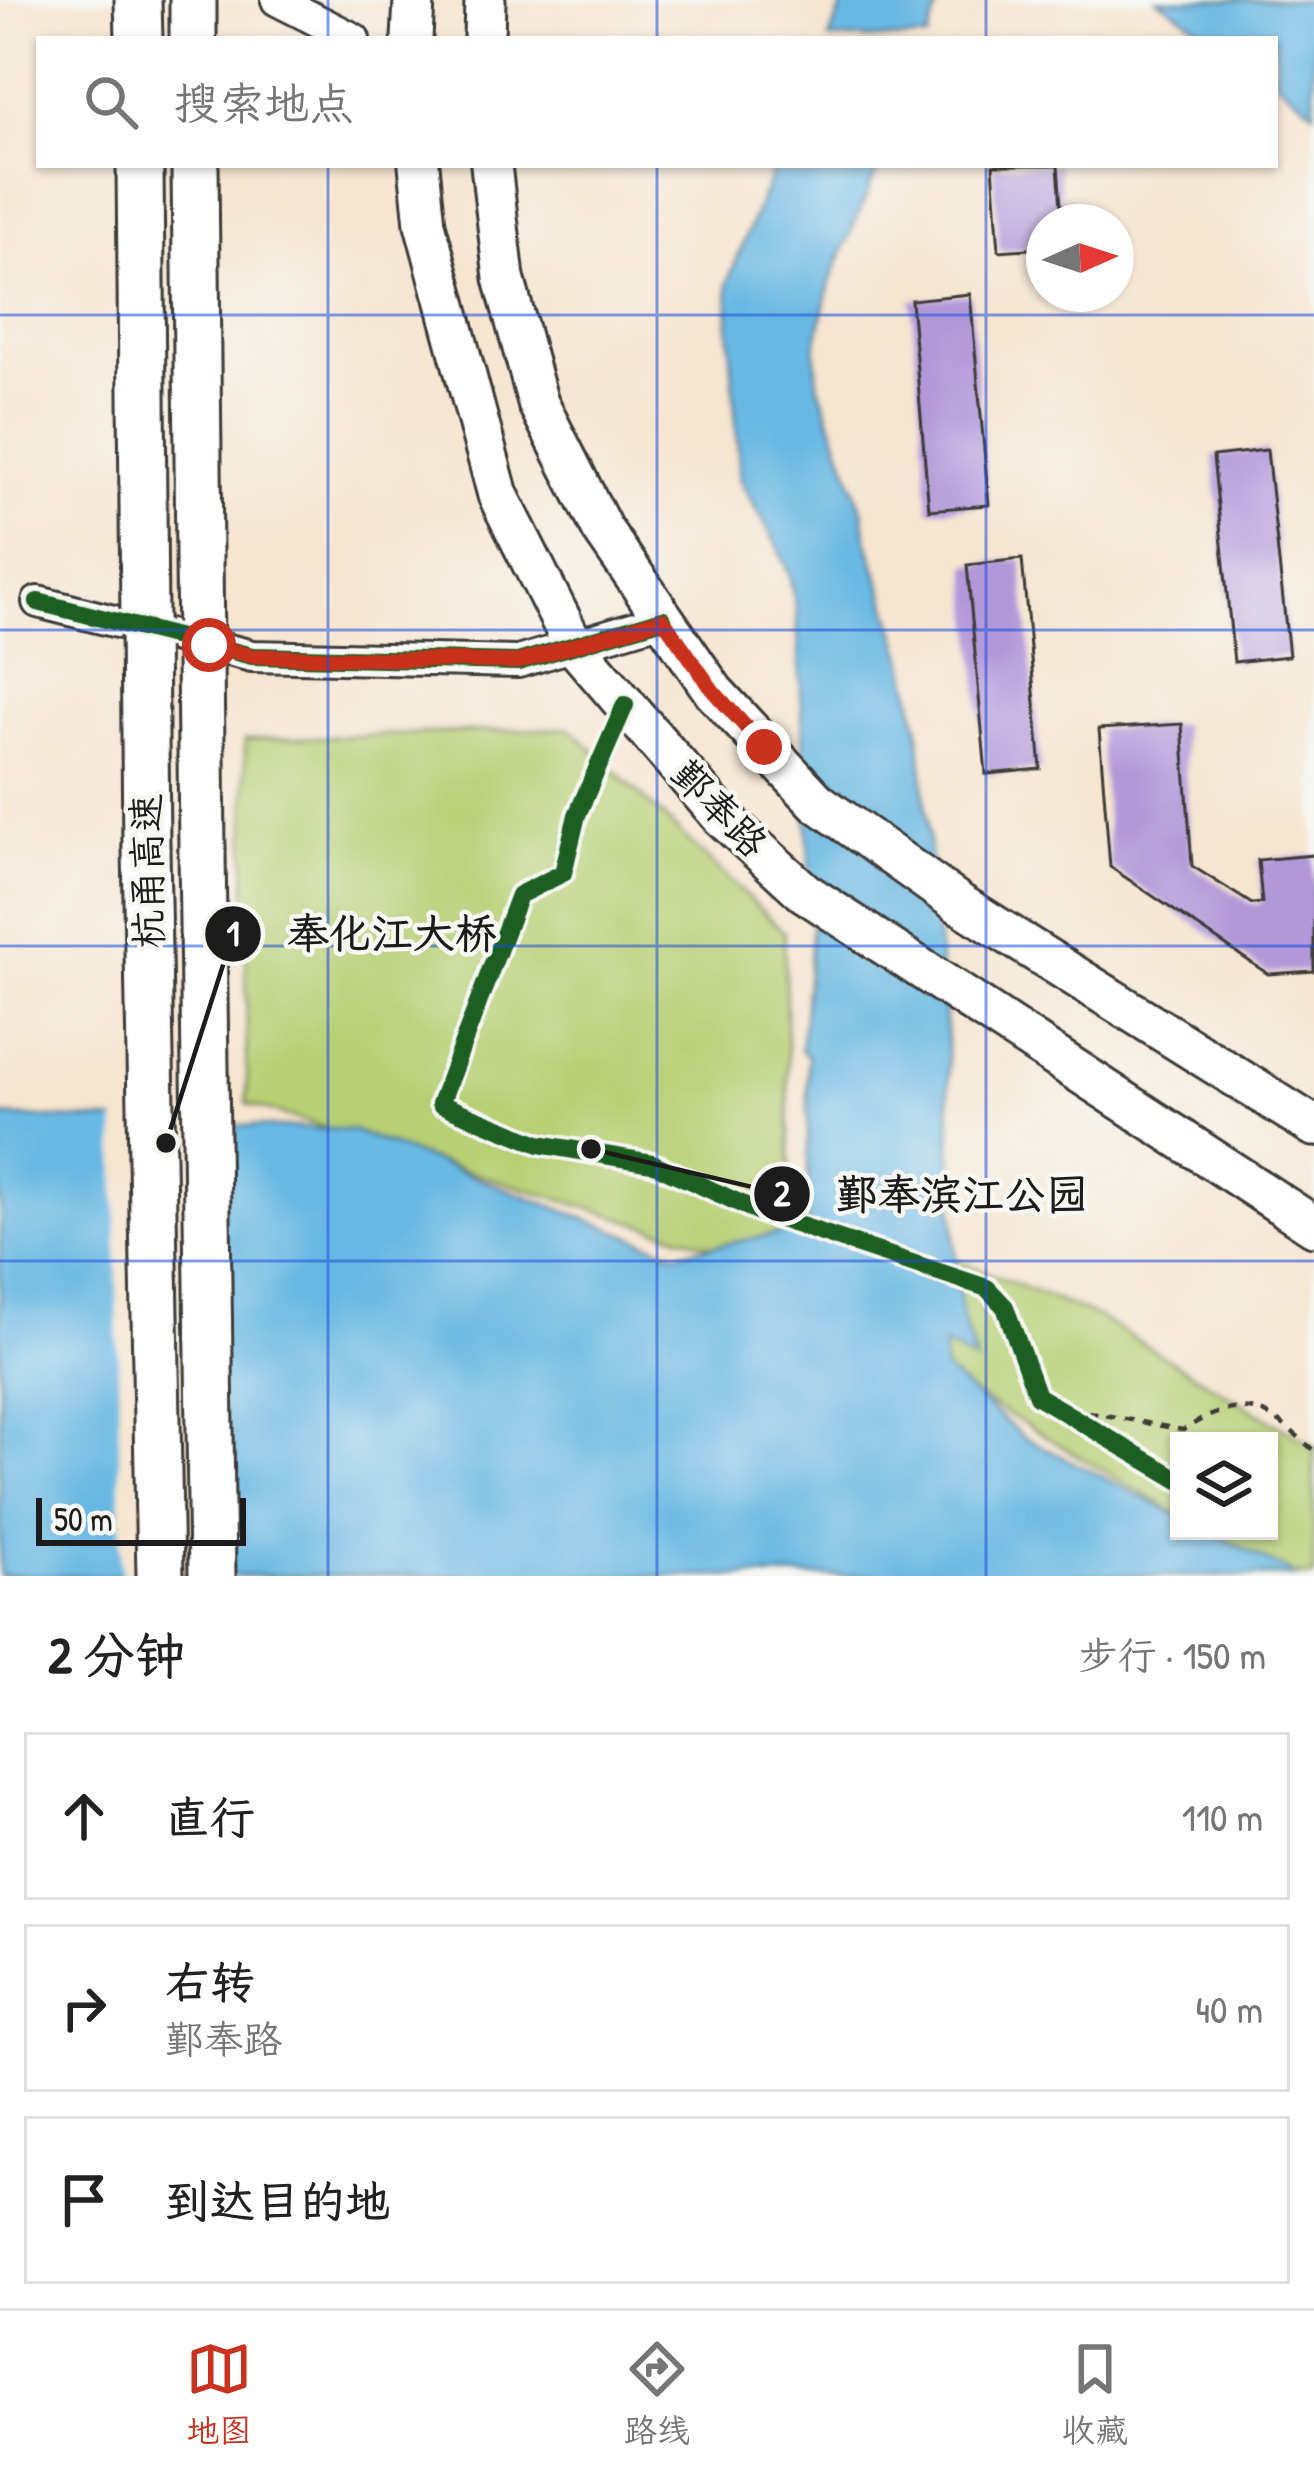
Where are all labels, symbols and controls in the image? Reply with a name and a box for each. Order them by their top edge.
search box [36,36,1278,168]
icon: search [78,69,144,135]
text: 搜索地点 [174,72,354,133]
north arrow [1026,204,1134,312]
route start [182,618,236,672]
route end [737,720,791,774]
street label: 鄞奉路 [661,747,780,868]
street label: 杭甬高速 [119,793,174,949]
callout: 奉化江大桥 [203,895,521,973]
text: 奉化江大桥 [287,904,497,961]
text: 1 [226,908,240,957]
callout: 鄞奉滨江公园 [752,1155,1112,1233]
text: 鄞奉滨江公园 [836,1165,1088,1222]
text: 2 [774,1168,791,1217]
map controls [1170,1432,1278,1540]
button: layers [1170,1432,1278,1540]
scale bar [36,1492,246,1545]
text: 50 m [54,1497,113,1541]
text: 2 分钟 [48,1620,186,1689]
text: 步行 · 150 m [1079,1628,1266,1681]
icon: ahead [51,1783,117,1849]
text: 直行 [165,1786,255,1847]
text: 110 m [1182,1790,1263,1843]
text: 右转 [165,1951,255,2012]
icon: right [51,1975,117,2041]
text: 40 m [1195,1982,1263,2035]
text: 鄞奉路 [165,2012,282,2065]
icon: arrive [51,2167,117,2233]
text: 到达目的地 [165,2170,390,2231]
tab: 地图 [186,2336,252,2452]
tab: 路线 [624,2336,690,2452]
tab: 收藏 [1062,2336,1128,2452]

